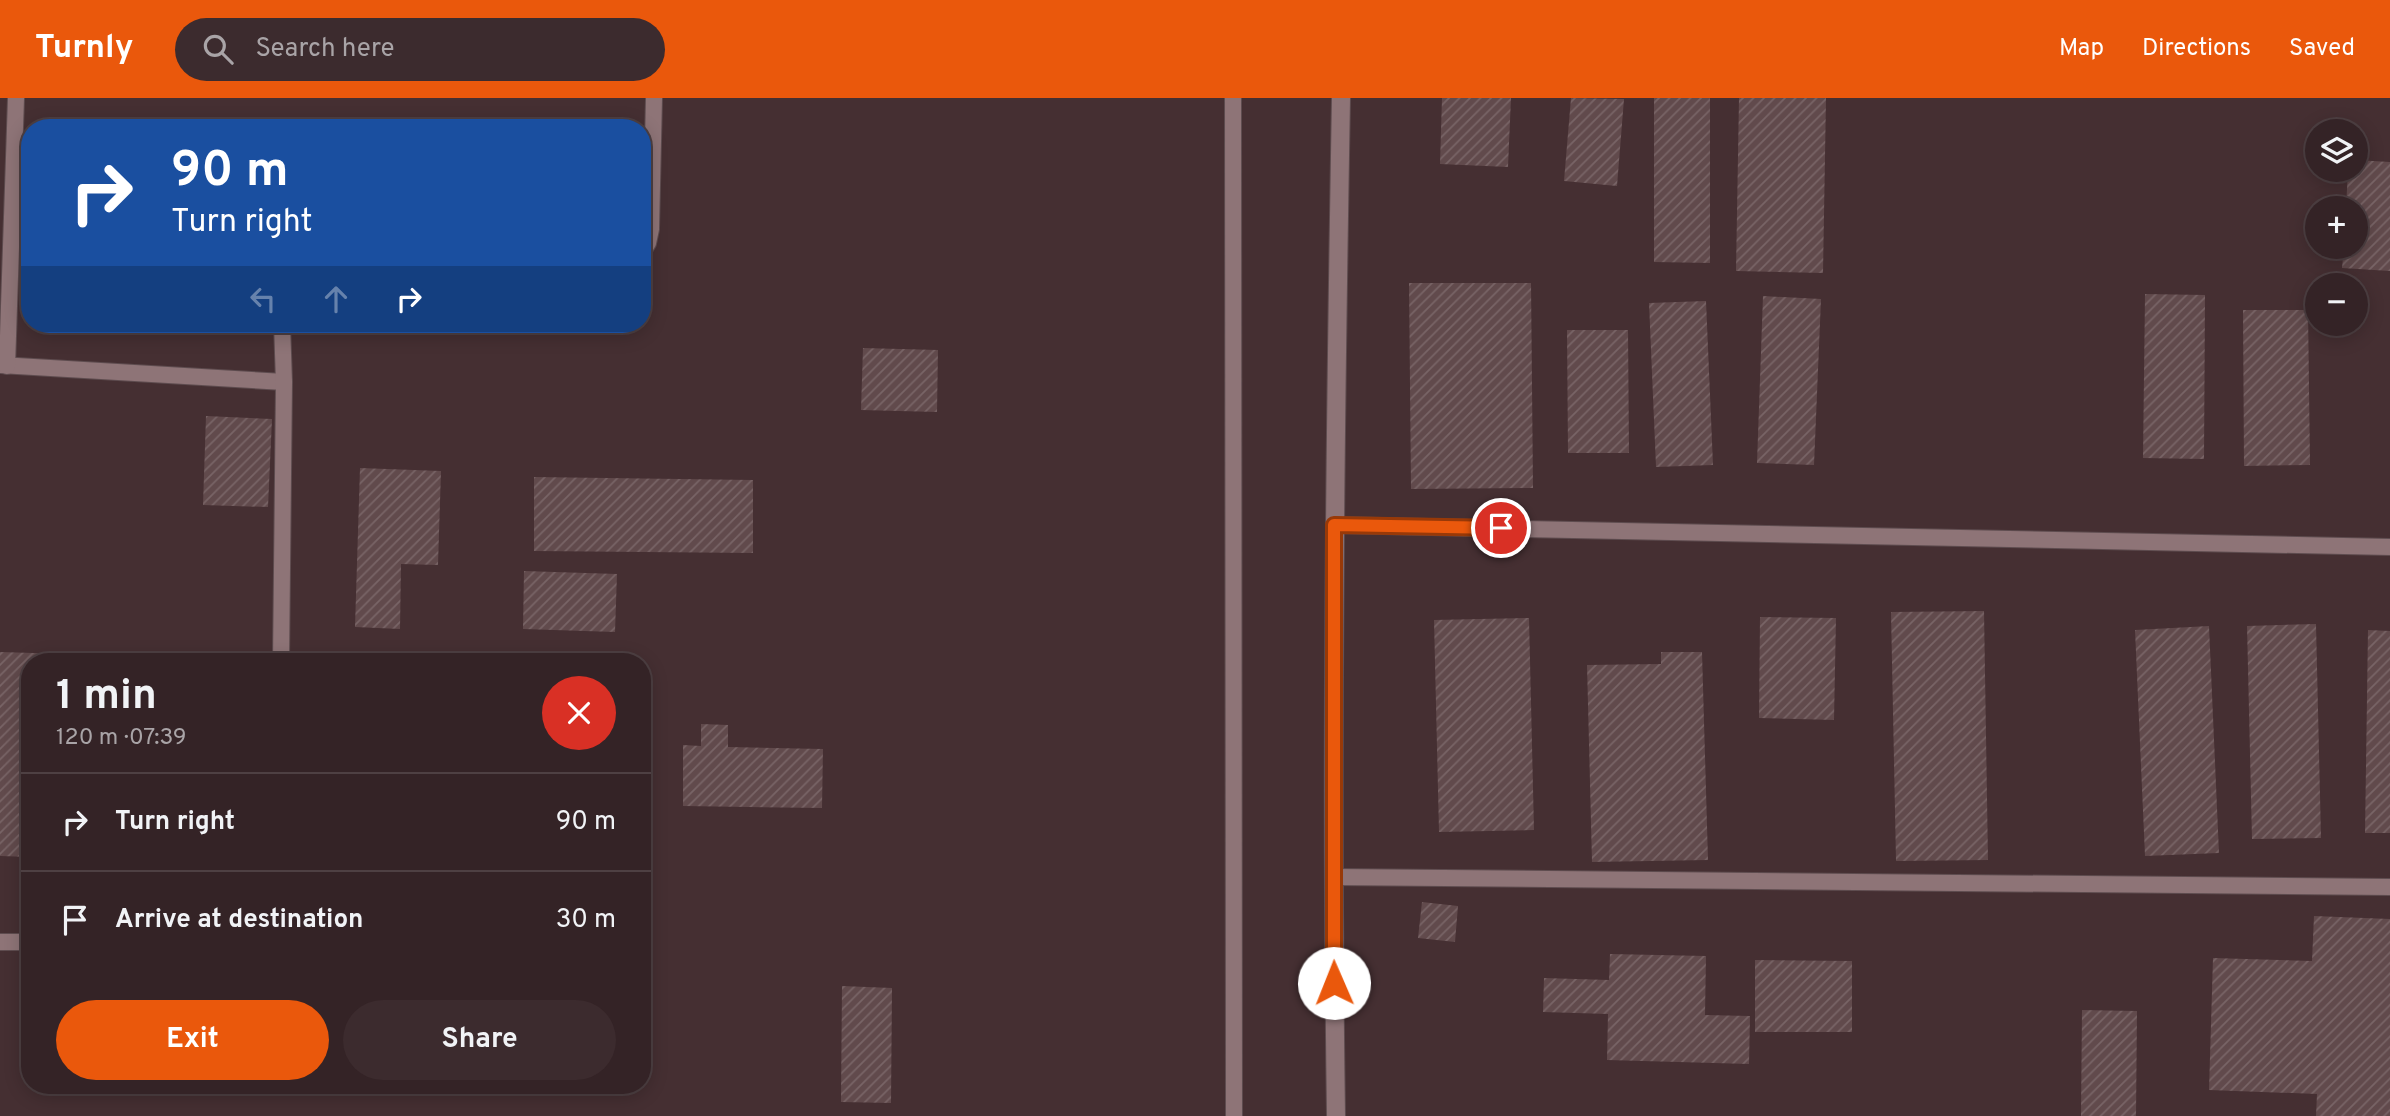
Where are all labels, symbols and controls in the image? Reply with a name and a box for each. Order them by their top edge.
search box [175,18,665,81]
text: Turnly [35,28,133,70]
icon: search [199,30,237,68]
text: Search here [255,33,394,66]
text: Map [2059,34,2104,64]
text: Directions [2142,34,2251,64]
text: Saved [2289,34,2355,64]
map controls [2305,119,2368,336]
button: layers [2305,119,2368,182]
text: 90 m [171,142,289,204]
icon: right [56,147,147,238]
button: + [2305,196,2368,259]
text: Turn right [171,203,313,243]
button: − [2305,273,2368,336]
icon: left [244,280,282,318]
icon: ahead [317,280,355,318]
icon: right [390,280,428,318]
pin [1471,498,1531,558]
icon: arrive [1482,509,1520,547]
text: 1 min [56,671,157,724]
button: close [542,676,616,750]
text: 120 m · 07:39 [56,724,187,753]
icon: right [56,803,94,841]
text: Turn right [115,806,235,839]
text: 90 m [556,806,616,839]
icon: arrive [56,901,94,939]
text: Arrive at destination [115,904,363,937]
text: 30 m [556,904,616,937]
position arrow [1297,946,1371,1020]
button: Exit [56,1000,329,1080]
button: Share [343,1000,616,1080]

